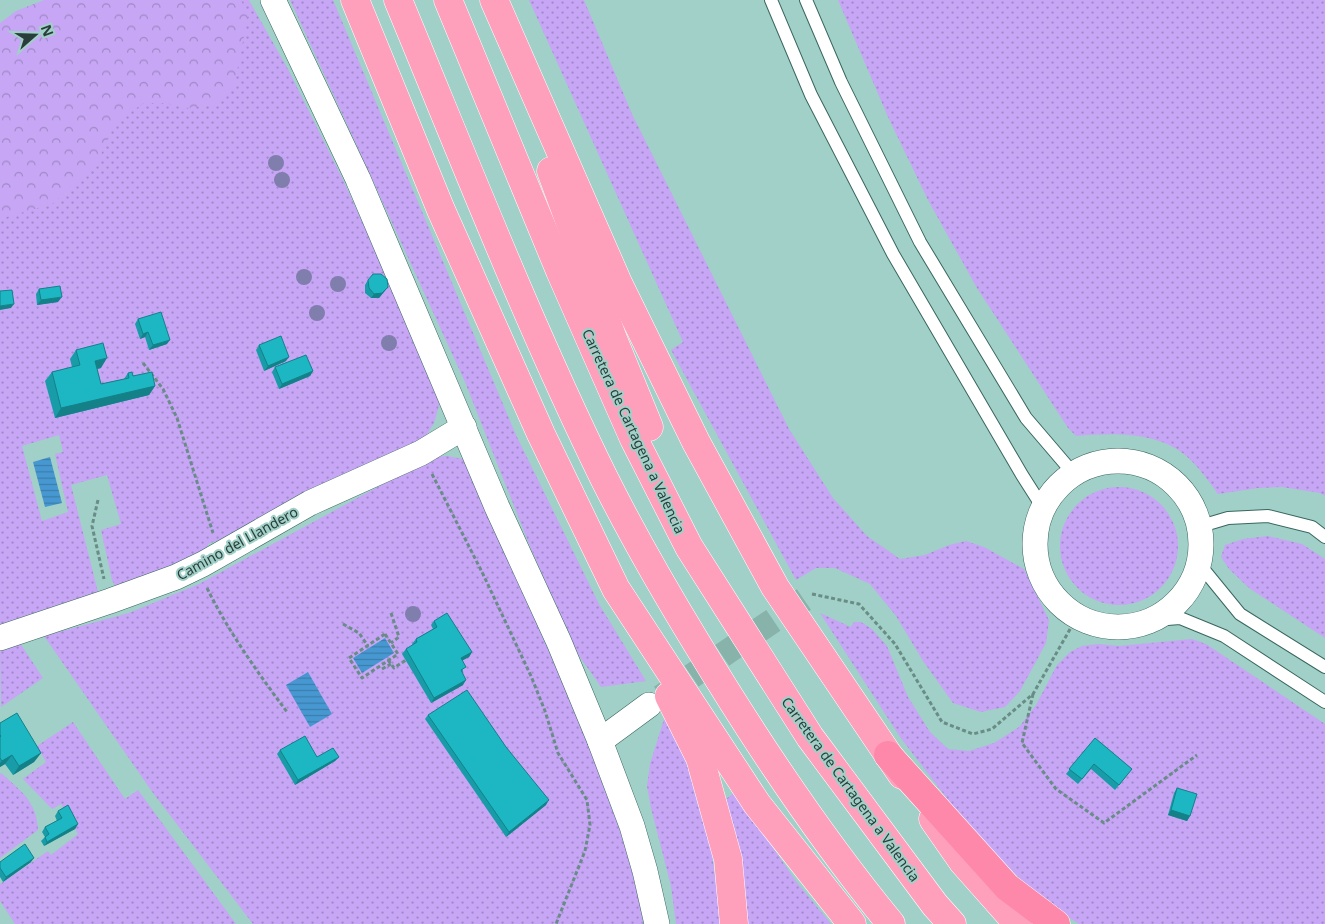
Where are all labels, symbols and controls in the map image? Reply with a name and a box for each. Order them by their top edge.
north arrow [10,10,60,60]
text: N [37,22,59,39]
street label: Carretera de Cartagena a Valencia [578,326,690,536]
street label: Camino del Llandero [173,502,301,584]
street label: Carretera de Cartagena a Valencia [778,693,924,885]

